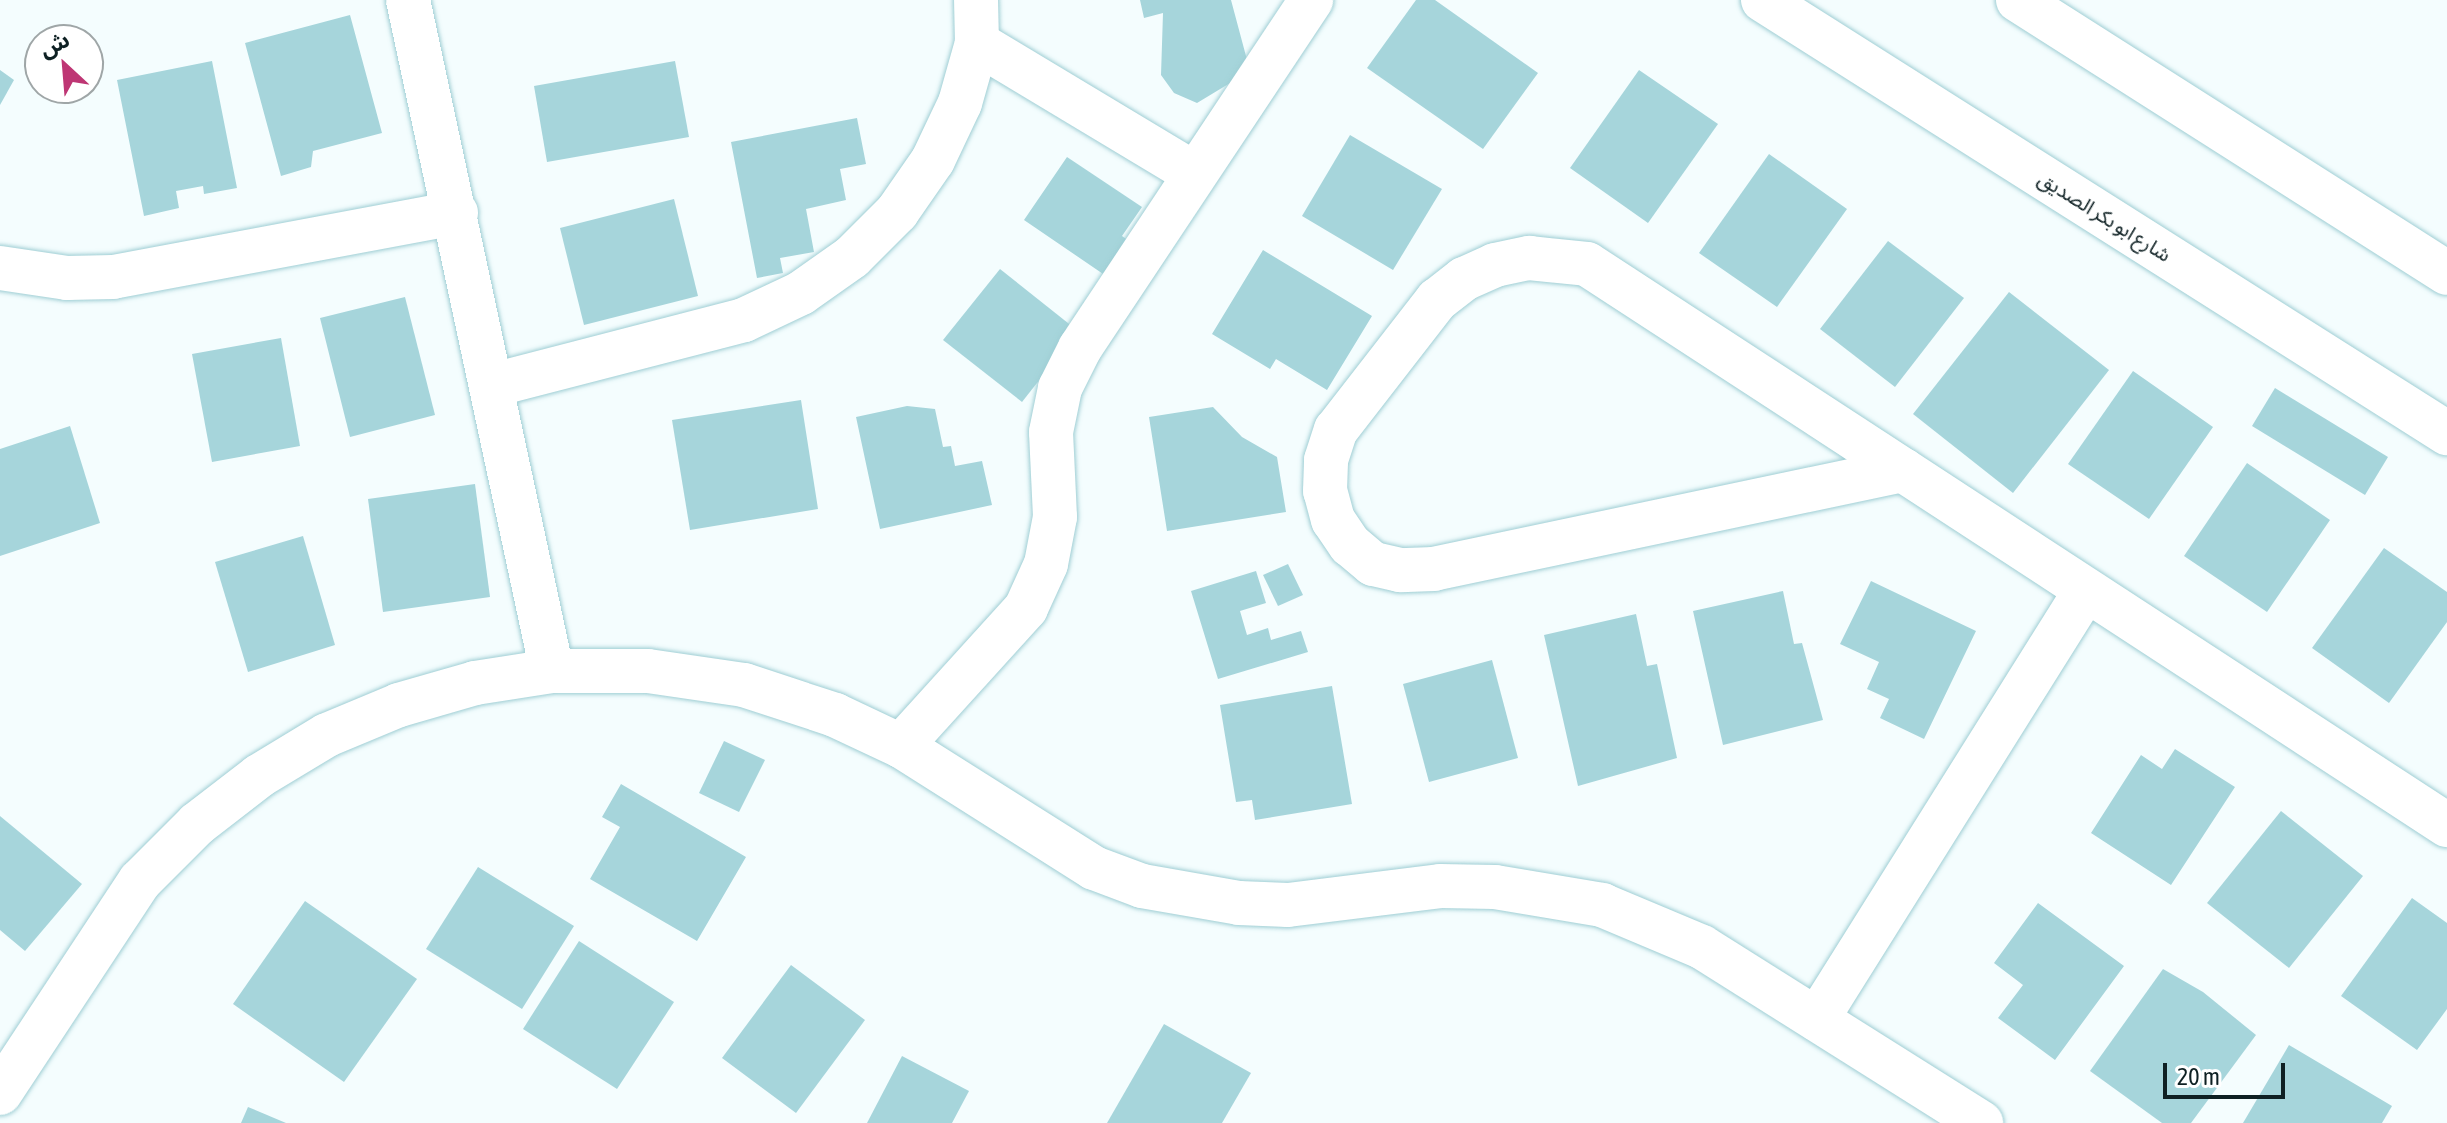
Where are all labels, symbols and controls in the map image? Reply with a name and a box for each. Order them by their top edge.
north arrow [24,24,104,104]
text: ش [35,26,74,63]
street label: شارع ابو بكر الصديق [2034,166,2176,266]
scale bar [2167,1047,2289,1097]
text: 20 m [2177,1063,2220,1090]

